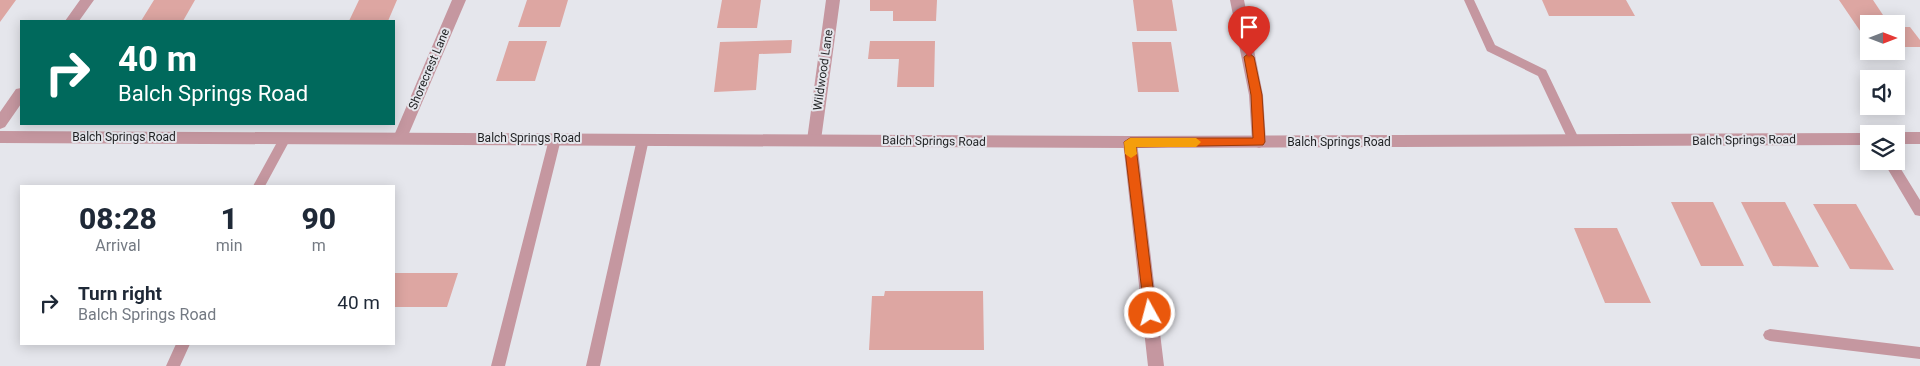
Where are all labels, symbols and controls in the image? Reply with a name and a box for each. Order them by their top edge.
pin [1228,6,1270,57]
icon: arrive [1235,13,1263,41]
north arrow [1860,15,1905,60]
map controls [1860,15,1905,170]
street label: Shorecrest Lane [406,26,452,112]
street label: Wildwood Lane [810,29,836,111]
text: 40 m [118,39,197,80]
icon: right [35,40,100,105]
button: sound [1860,70,1905,115]
text: Balch Springs Road [118,81,308,106]
button: layers [1860,125,1905,170]
street label: Balch Springs Road [72,130,176,144]
street label: Balch Springs Road [477,131,581,145]
street label: Balch Springs Road [1692,132,1796,148]
street label: Balch Springs Road [882,133,986,149]
street label: Balch Springs Road [1287,135,1391,149]
text: 08:28 [79,201,157,236]
text: 1 [221,201,238,236]
text: 90 [301,201,336,236]
text: Arrival [95,236,141,255]
text: min [216,236,243,255]
text: m [312,236,326,255]
text: Turn right [78,282,162,305]
position arrow [1123,286,1175,338]
icon: right [35,289,63,317]
text: 40 m [337,291,380,314]
text: Balch Springs Road [78,305,216,324]

